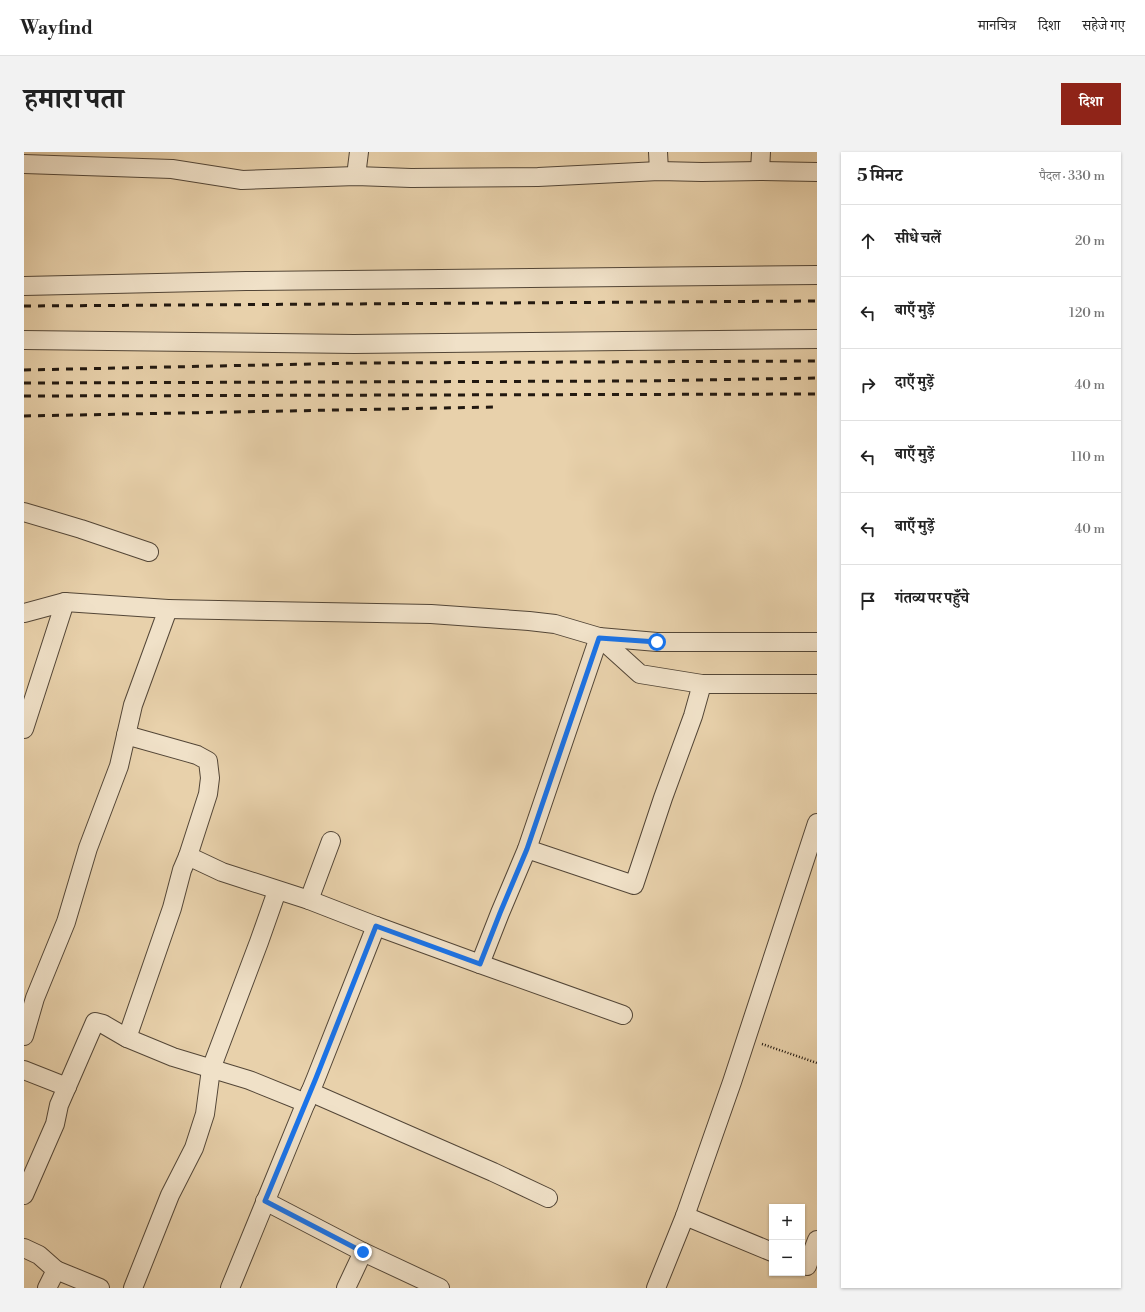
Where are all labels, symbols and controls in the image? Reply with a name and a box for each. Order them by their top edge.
text: Wayfind [20,16,93,40]
text: मानचित्र [978,17,1016,35]
text: दिशा [1038,17,1060,35]
text: सहेजे गए [1082,17,1125,35]
text: हमारा पता [24,82,124,117]
button: दिशा [1061,83,1121,125]
text: 5 मिनट [857,165,902,187]
text: पैदल · 330 m [1039,168,1105,184]
text: सीधे चलें [895,229,941,248]
icon: ahead [857,230,879,252]
text: 20 m [1075,233,1105,249]
text: बाएँ मुड़ें [895,301,935,320]
icon: left [857,302,879,324]
text: 120 m [1069,305,1105,321]
text: दाएँ मुड़ें [895,373,934,392]
icon: right [857,374,879,396]
text: 40 m [1075,377,1105,393]
text: बाएँ मुड़ें [895,445,935,464]
icon: left [857,446,879,468]
text: 110 m [1071,449,1105,465]
text: बाएँ मुड़ें [895,517,935,536]
icon: left [857,518,879,540]
text: 40 m [1075,521,1105,537]
text: गंतव्य पर पहुँचे [895,589,969,608]
icon: arrive [857,590,879,612]
route start [648,633,666,651]
map controls [769,1204,805,1276]
button: + [769,1204,805,1240]
button: − [769,1240,805,1276]
route end [354,1243,372,1261]

